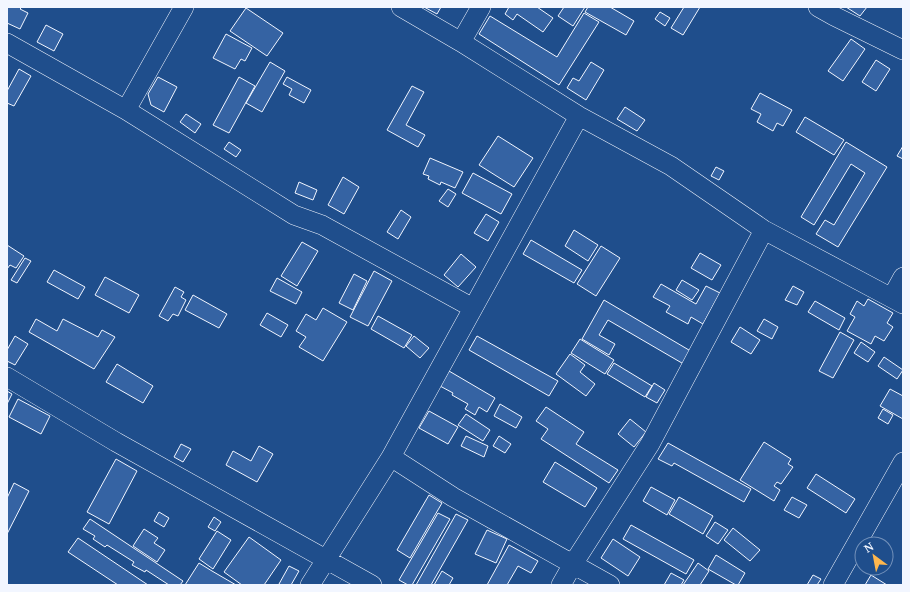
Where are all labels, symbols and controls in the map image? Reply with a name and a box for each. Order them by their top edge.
north arrow [854,536,894,576]
text: N [861,538,876,556]

